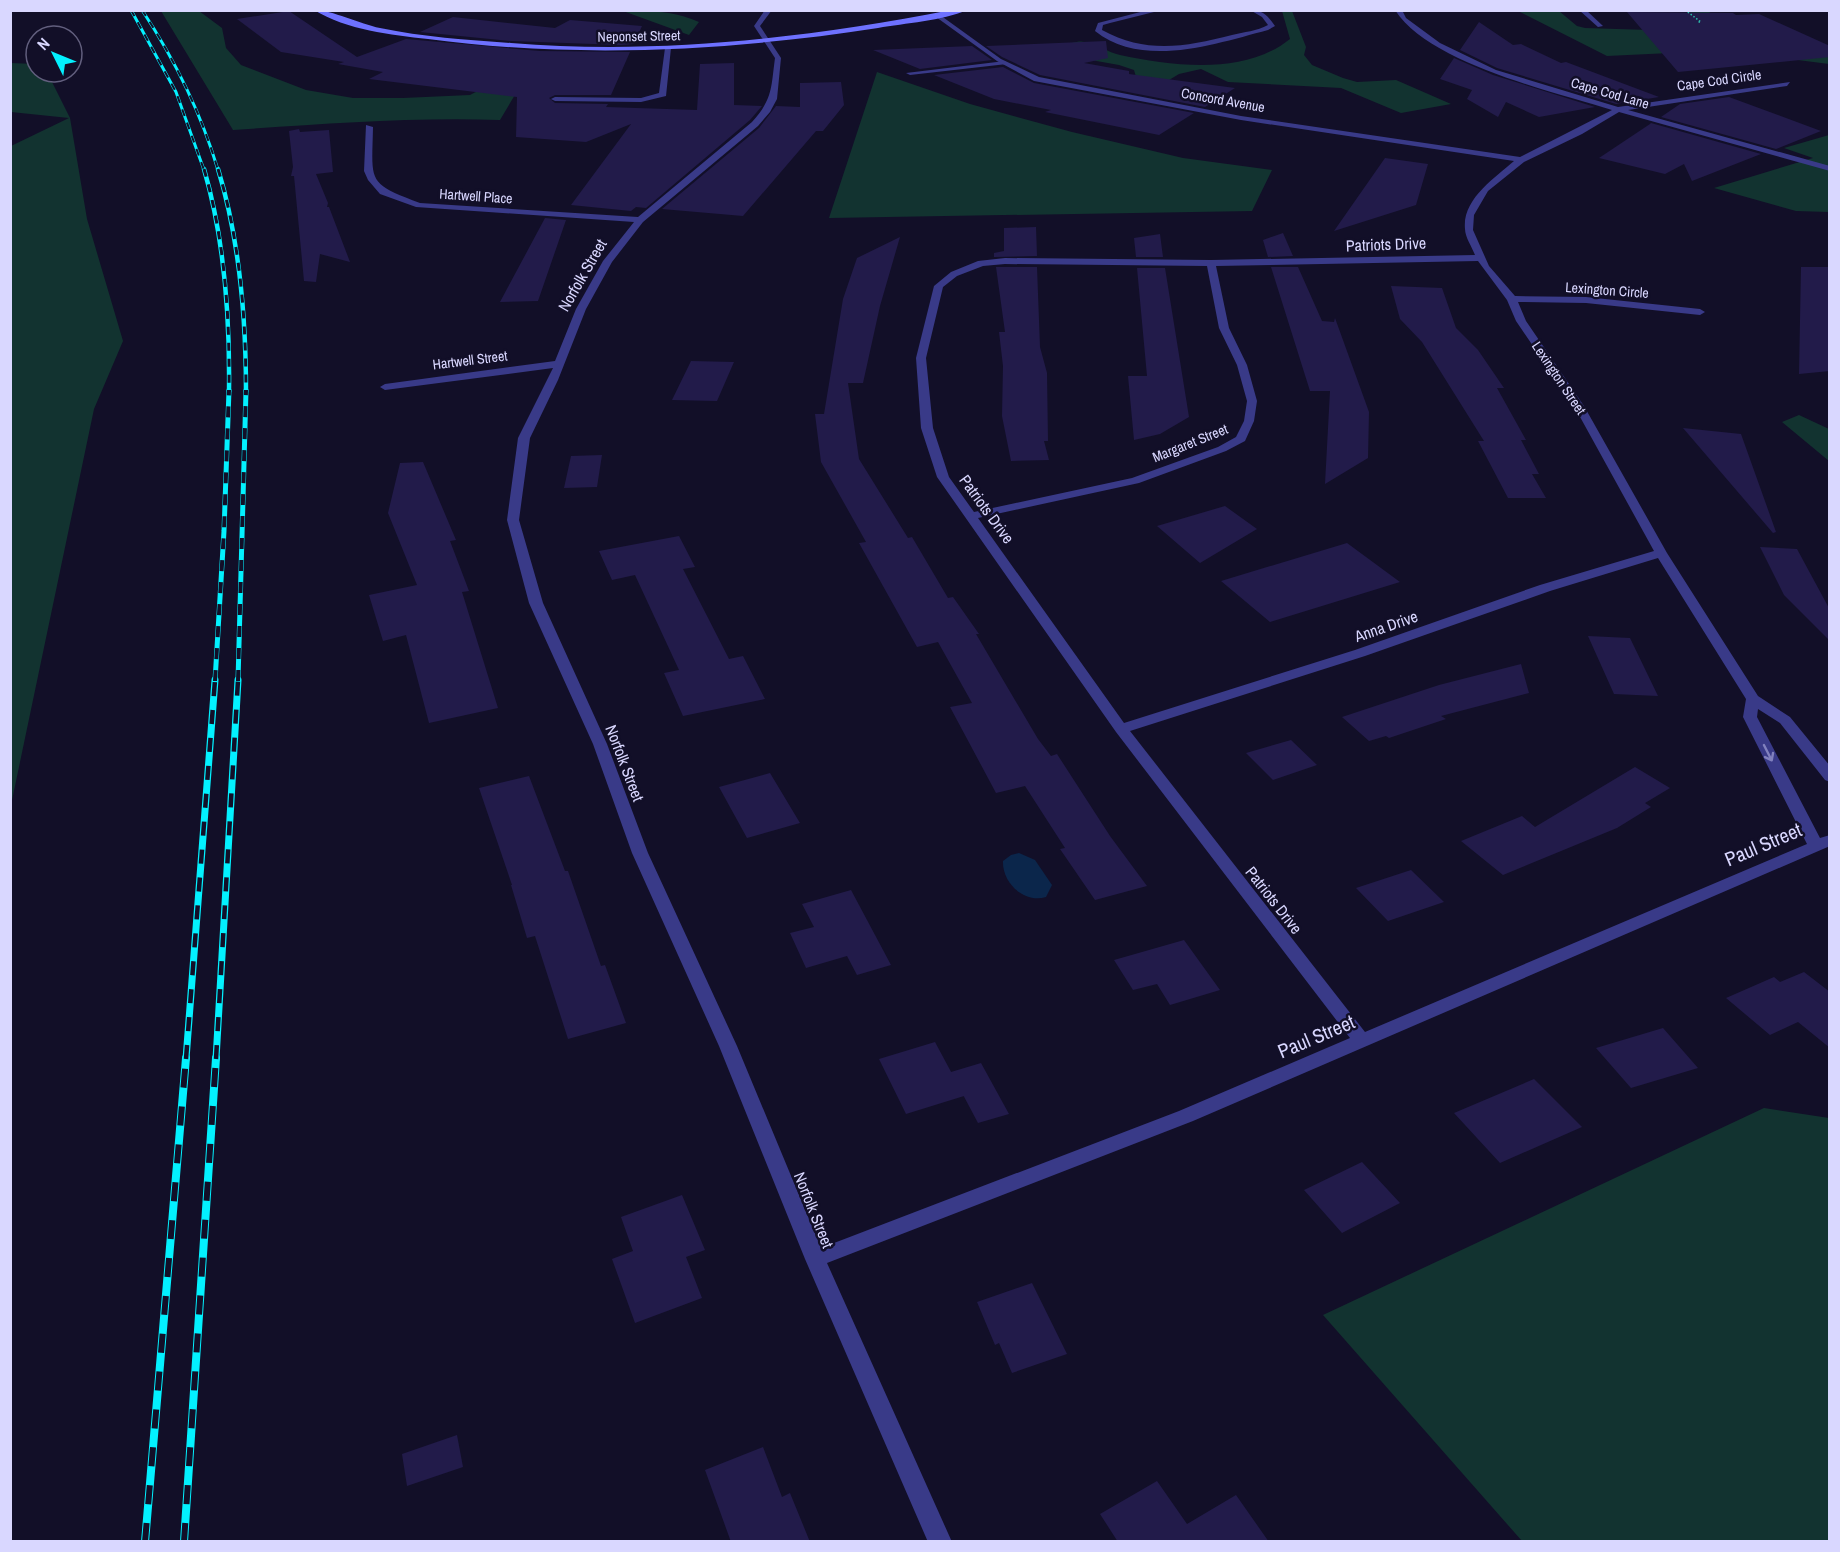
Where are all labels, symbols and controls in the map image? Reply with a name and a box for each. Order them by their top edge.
north arrow [24,24,84,84]
street label: Neponset Street [597,26,681,46]
text: N [32,33,54,55]
street label: Cape Cod Circle [1676,65,1762,95]
street label: Cape Cod Lane [1569,73,1651,113]
street label: Concord Avenue [1180,84,1266,116]
street label: Hartwell Place [439,184,513,208]
street label: Patriots Drive [1346,232,1426,256]
street label: Norfolk Street [552,234,612,315]
street label: Lexington Circle [1565,278,1649,302]
street label: Lexington Street [1528,338,1590,418]
street label: Hartwell Street [432,346,508,374]
street label: Margaret Street [1150,420,1230,466]
street label: Patriots Drive [955,470,1019,548]
street label: Anna Drive [1350,605,1421,647]
street label: Norfolk Street [600,722,650,805]
one-way arrow [1763,744,1775,762]
street label: Paul Street [1720,816,1806,872]
street label: Patriots Drive [1241,862,1307,938]
street label: Paul Street [1273,1008,1359,1064]
street label: Norfolk Street [789,1169,839,1252]

